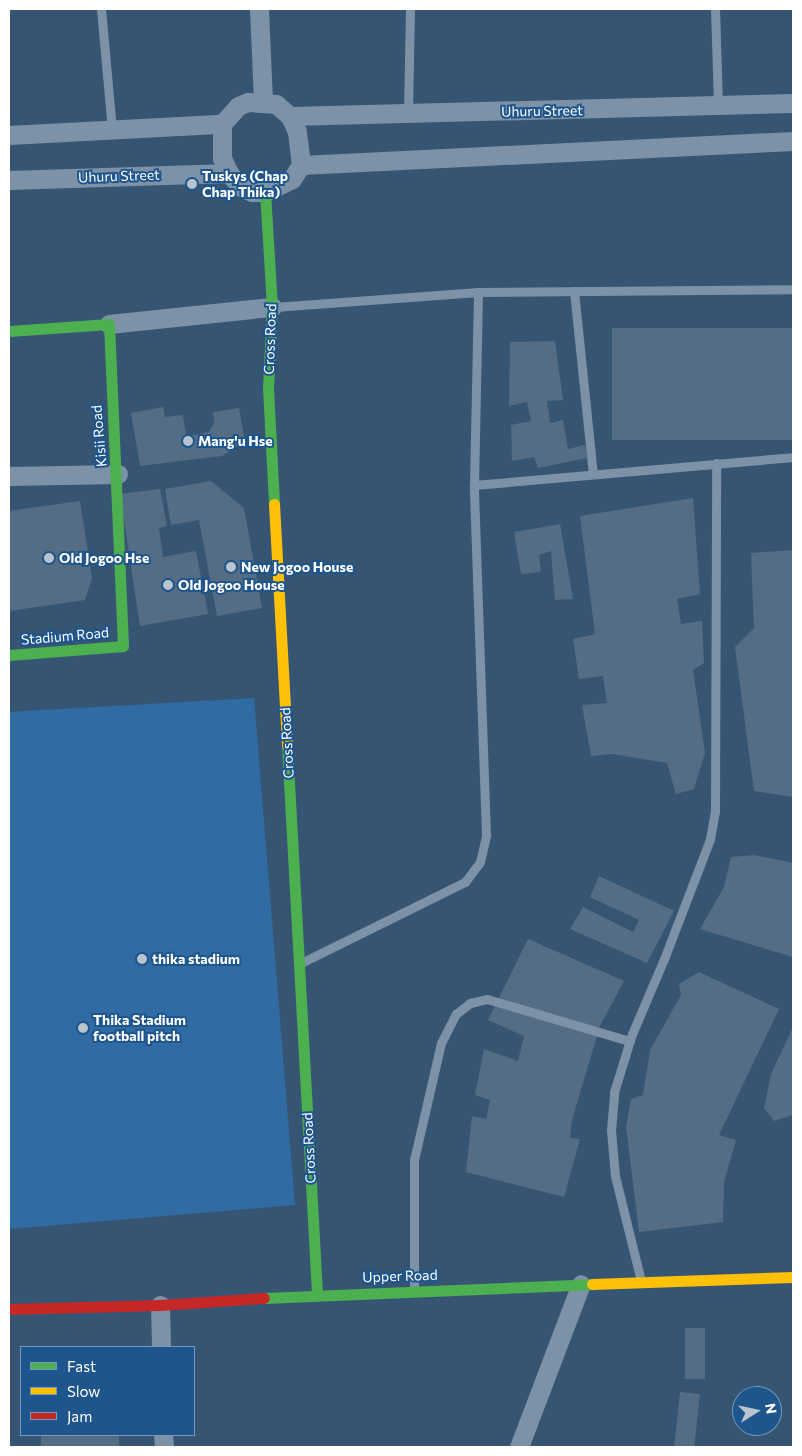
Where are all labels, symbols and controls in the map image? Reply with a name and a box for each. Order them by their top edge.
street label: Uhuru Street [501,102,583,120]
street label: Uhuru Street [78,166,160,186]
place label: Tuskys (Chap Chap Thika) [202,168,288,200]
marker: Tuskys (Chap Chap Thika) [186,178,198,190]
street label: Cross Road [260,303,280,375]
street label: Kisii Road [88,404,110,468]
place label: Mang'u Hse [198,433,273,449]
marker: Mang'u Hse [182,435,194,447]
place label: Old Jogoo Hse [59,550,149,566]
marker: Old Jogoo Hse [43,552,55,564]
place label: New Jogoo House [241,559,353,575]
marker: New Jogoo House [225,561,237,573]
place label: Old Jogoo House [178,577,285,593]
marker: Old Jogoo House [162,579,174,591]
street label: Stadium Road [20,624,110,648]
street label: Cross Road [277,707,297,779]
place label: thika stadium [152,951,240,967]
marker: thika stadium [136,953,148,965]
place label: Thika Stadium football pitch [93,1012,186,1044]
marker: Thika Stadium football pitch [77,1022,89,1034]
street label: Cross Road [299,1112,319,1184]
street label: Upper Road [362,1266,438,1286]
legend [20,1346,195,1436]
text: Fast [67,1357,96,1375]
text: Slow [67,1382,100,1400]
north arrow [732,1386,782,1436]
text: N [762,1402,781,1415]
text: Jam [67,1407,92,1425]

